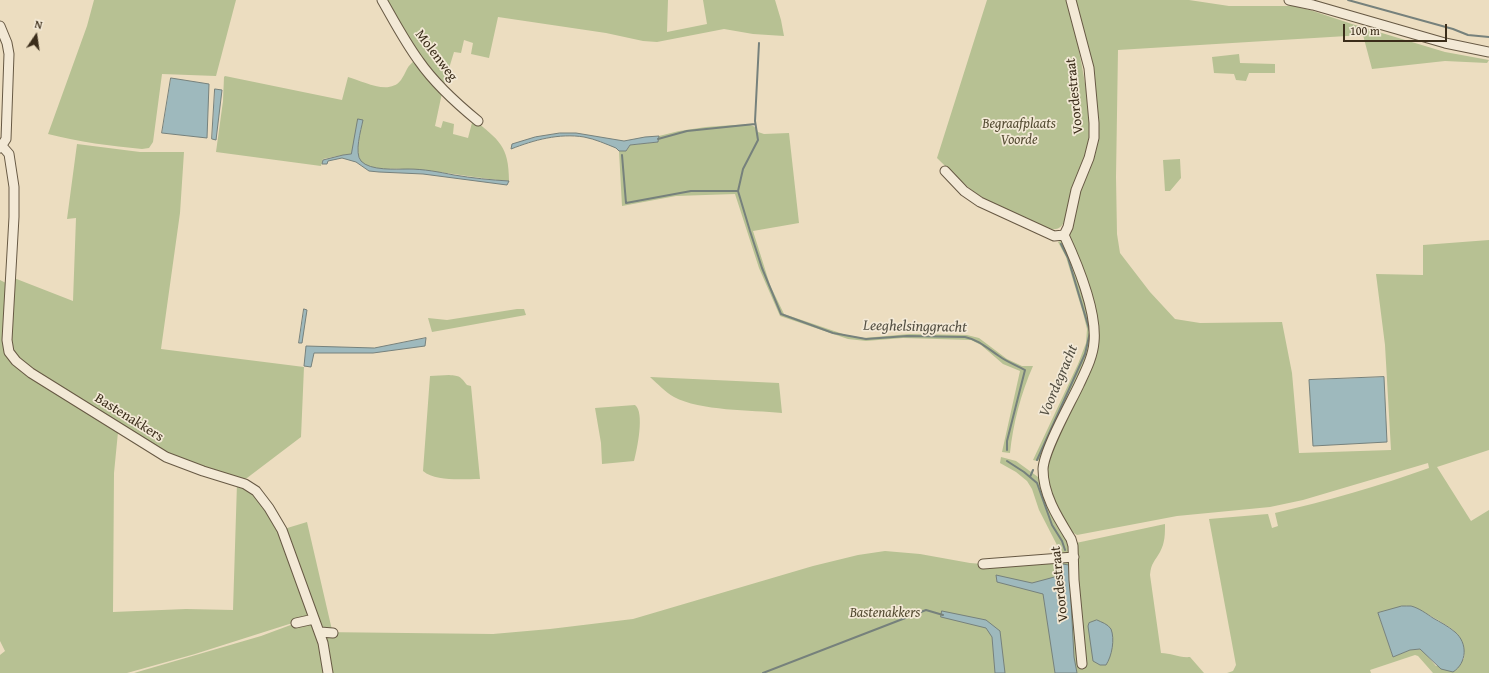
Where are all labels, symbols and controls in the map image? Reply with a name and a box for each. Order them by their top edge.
north arrow [16,16,56,56]
text: N [33,16,44,33]
scale bar [1345,16,1449,42]
text: 100 m [1350,22,1380,39]
street label: Molenweg [411,27,461,85]
street label: Voordestraat [1063,57,1087,135]
park label: Begraafplaats Voorde [982,116,1056,148]
water label: Leeghelsinggracht [863,317,967,337]
water label: Voordegracht [1036,342,1082,420]
street label: Bastenakkers [92,390,166,446]
street label: Voordestraat [1048,545,1072,623]
park label: Bastenakkers [850,605,920,621]

